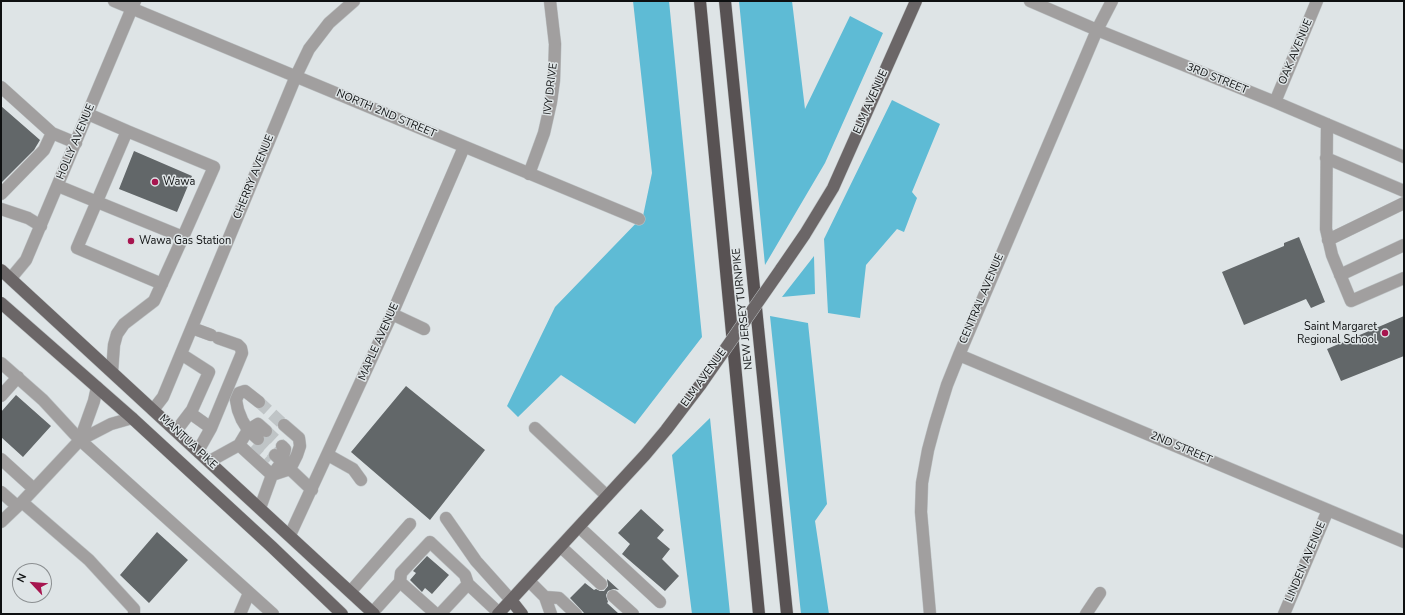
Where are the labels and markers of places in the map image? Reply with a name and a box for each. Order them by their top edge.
place label: Wawa [163,175,195,189]
marker: Wawa [150,177,160,187]
place label: Wawa Gas Station [139,234,231,248]
marker: Wawa Gas Station [126,236,136,246]
place label: Saint Margaret Regional School [1297,320,1377,346]
marker: Saint Margaret Regional School [1380,328,1390,338]

